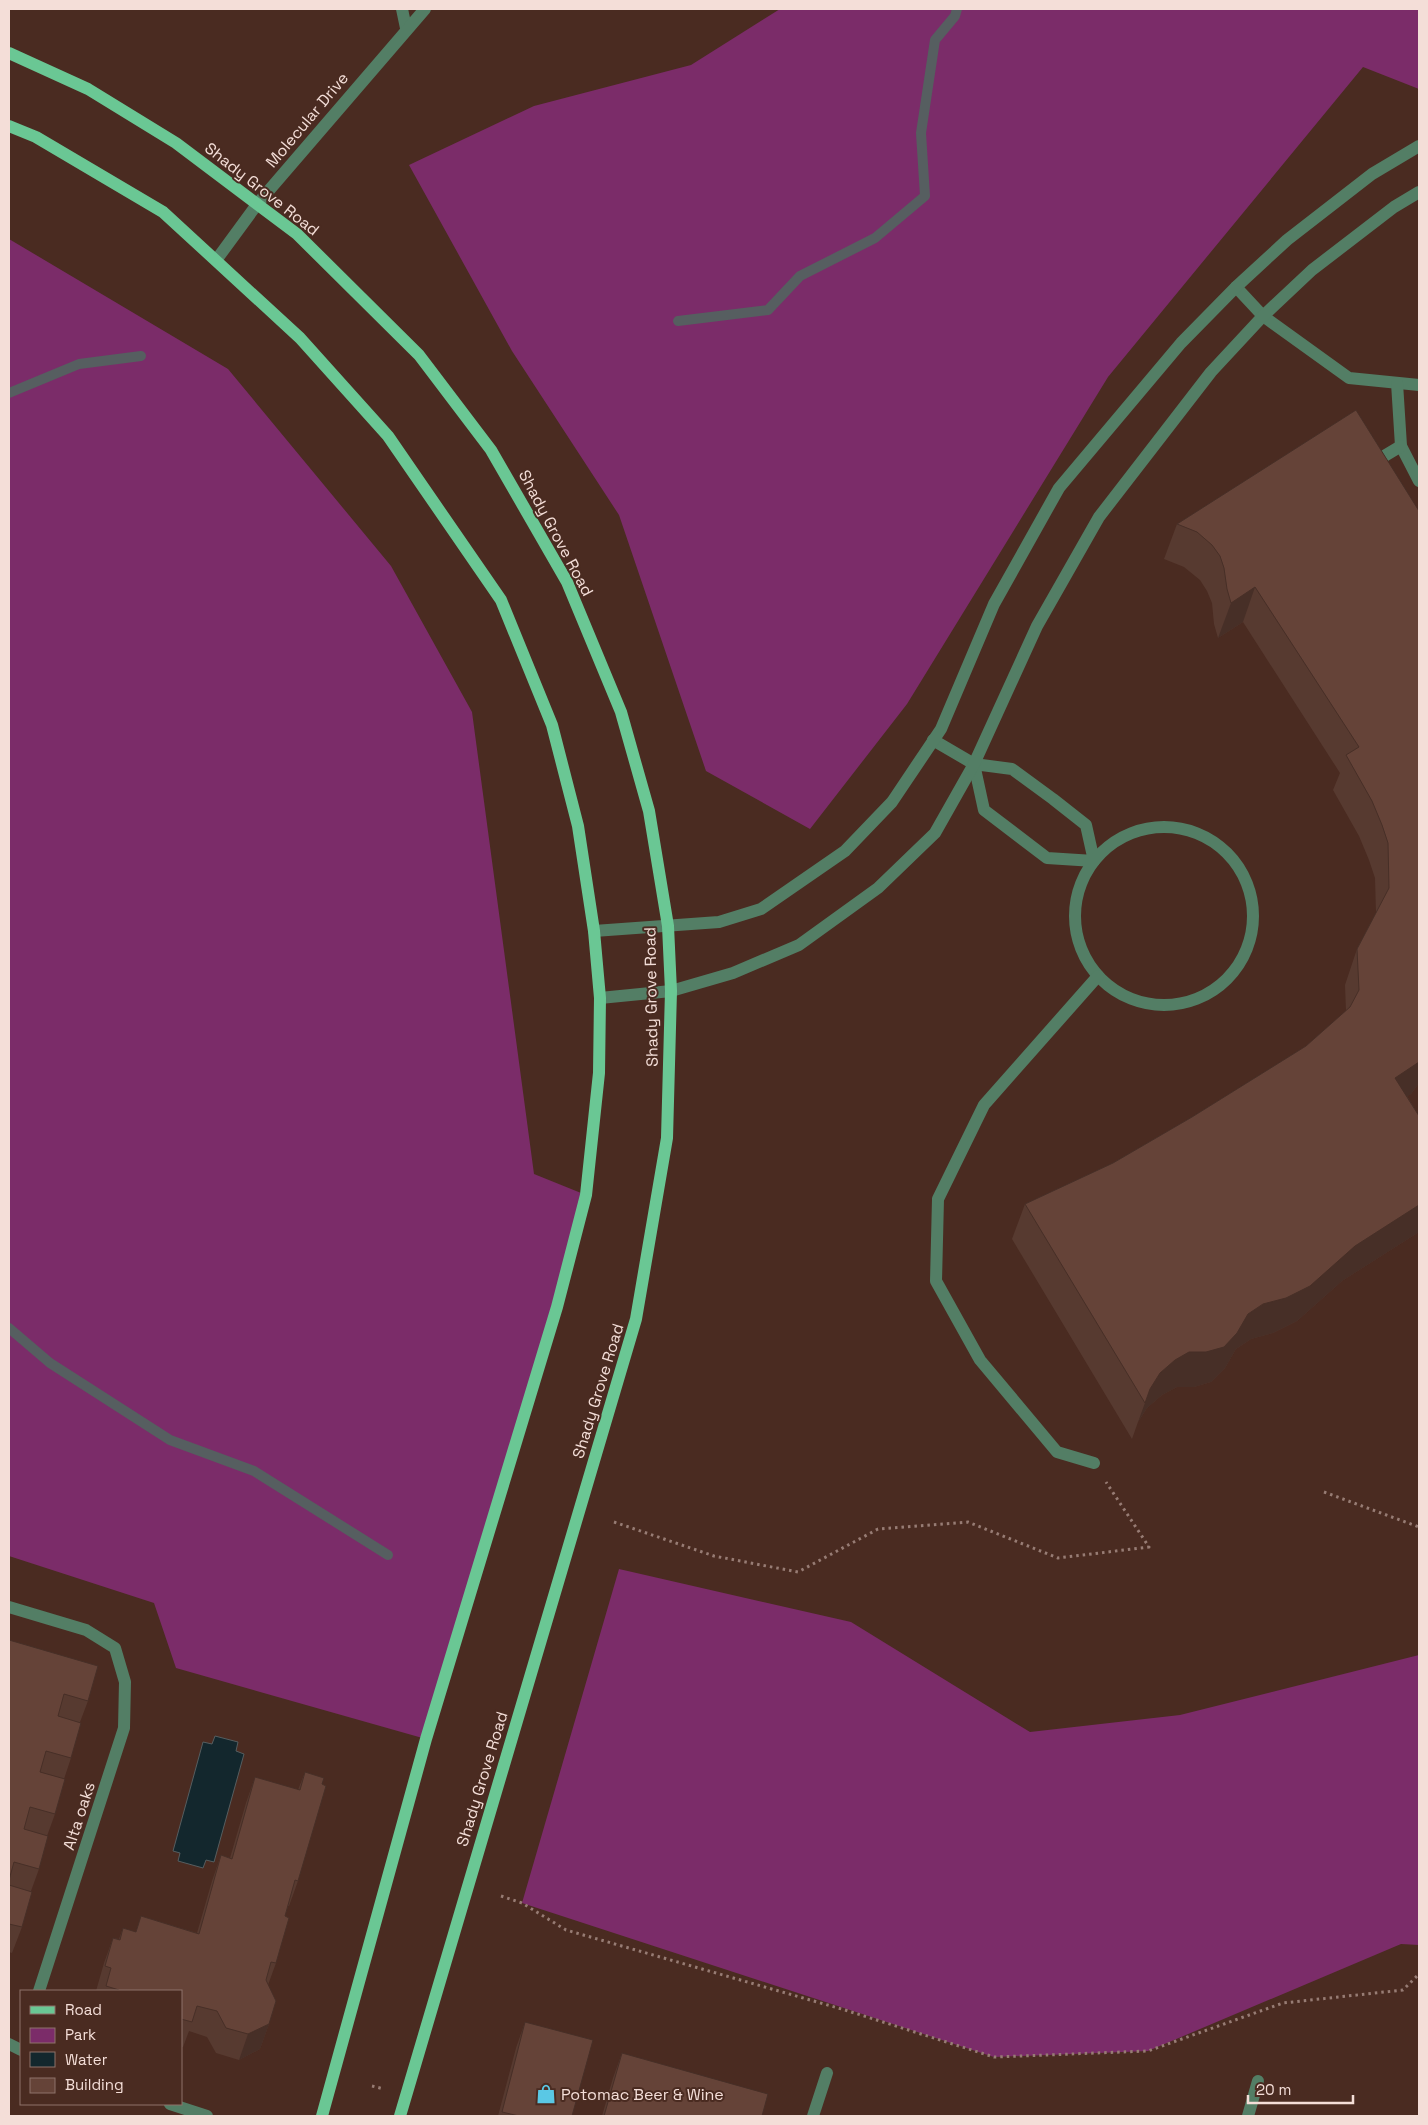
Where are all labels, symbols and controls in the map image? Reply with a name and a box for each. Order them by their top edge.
street label: Molecular Drive [261,68,353,172]
street label: Shady Grove Road [200,138,324,240]
street label: Shady Grove Road [514,466,598,600]
street label: Shady Grove Road [639,927,663,1067]
street label: Shady Grove Road [568,1321,628,1461]
street label: Shady Grove Road [452,1709,512,1849]
street label: Alta oaks [58,1779,100,1853]
legend [20,1990,182,2105]
text: Road [65,2000,102,2019]
text: Park [65,2025,96,2044]
text: Water [65,2050,108,2069]
scale bar [1248,2072,1353,2104]
text: Building [65,2075,124,2094]
text: 20 m [1256,2080,1291,2099]
shop icon: Potomac Beer & Wine [535,2083,557,2105]
place label: Potomac Beer & Wine [561,2084,724,2105]

